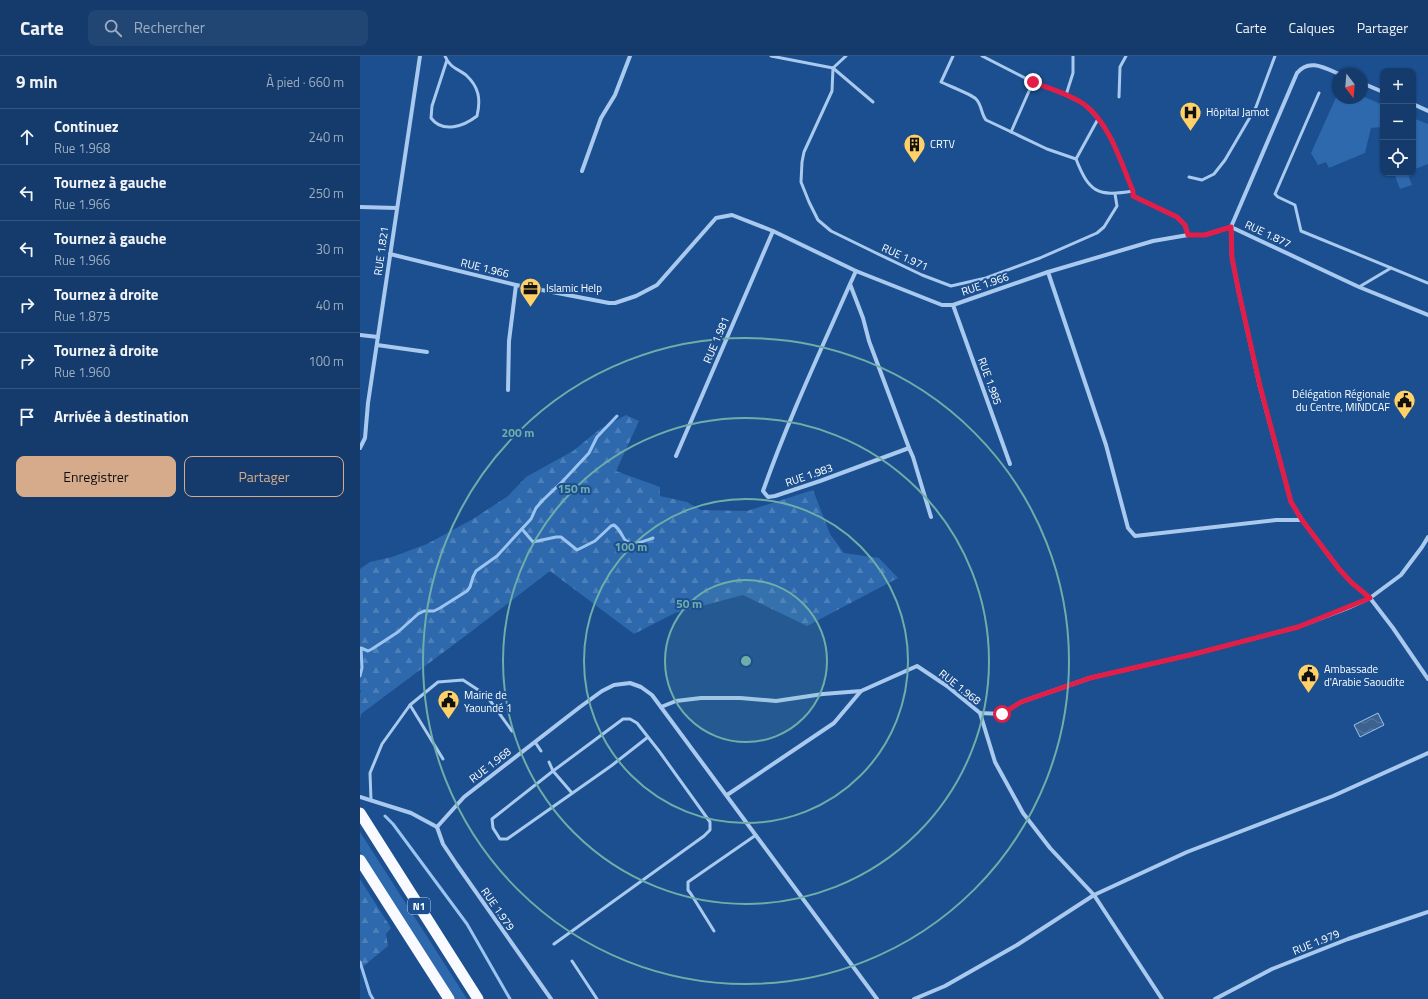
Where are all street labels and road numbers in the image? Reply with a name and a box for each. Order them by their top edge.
street label: RUE 1.877 [1242,216,1294,252]
street label: RUE 1.821 [370,225,392,277]
street label: RUE 1.971 [879,240,931,274]
street label: RUE 1.966 [459,254,511,282]
street label: RUE 1.966 [959,268,1011,300]
street label: RUE 1.981 [699,314,733,366]
street label: RUE 1.985 [974,355,1006,407]
street label: RUE 1.983 [783,459,835,491]
street label: RUE 1.968 [936,665,984,709]
street label: RUE 1.968 [466,743,514,787]
street label: RUE 1.979 [477,884,519,934]
road number: N1 [408,898,430,914]
street label: RUE 1.979 [1290,925,1342,959]

